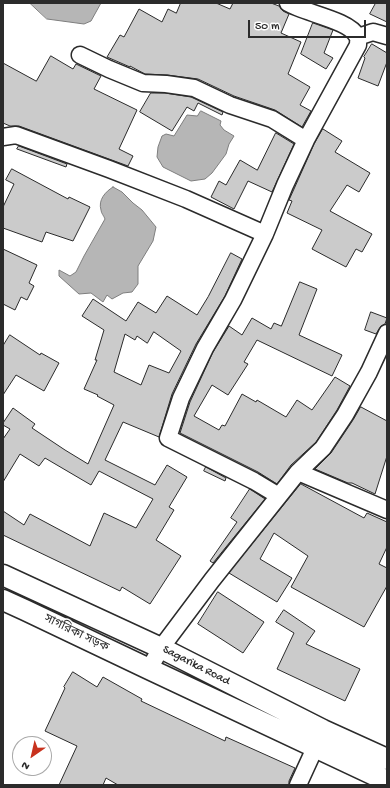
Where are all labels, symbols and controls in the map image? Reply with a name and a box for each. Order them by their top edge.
scale bar [250,12,368,38]
text: 50 m [255,20,280,34]
street label: সাগরিকা সড়ক [41,612,111,656]
street label: Sagarika Road [160,643,232,689]
north arrow [12,736,52,776]
text: N [20,758,32,772]

